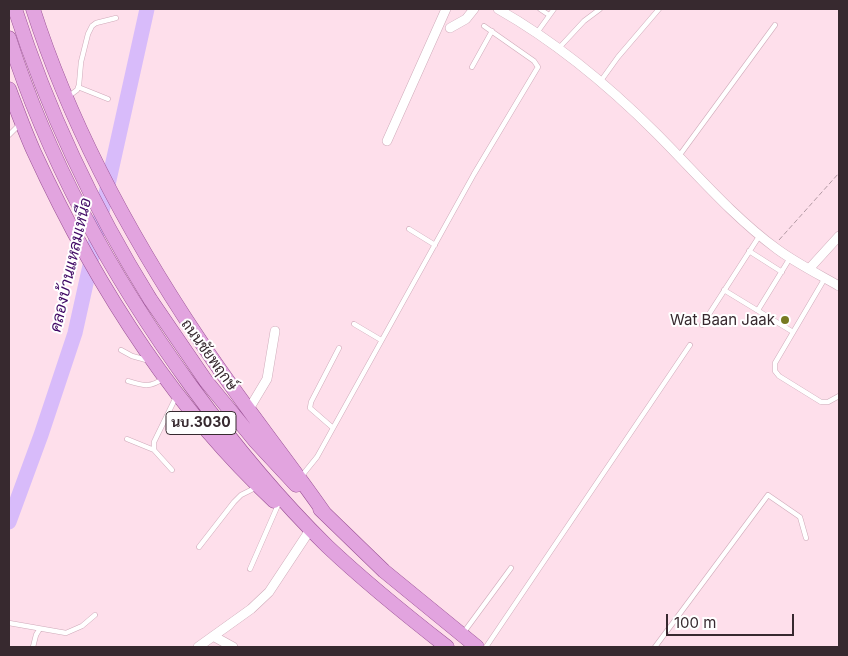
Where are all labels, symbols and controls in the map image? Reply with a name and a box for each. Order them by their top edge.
water label: คลองบ้านแหลมเหนือ [46,196,96,334]
place label: Wat Baan Jaak [670,311,775,329]
marker: Wat Baan Jaak [779,314,791,326]
street label: ถนนชัยพฤกษ์ [177,316,241,394]
road number: นบ.3030 [166,412,236,434]
scale bar [668,604,796,636]
text: 100 m [674,613,716,632]

